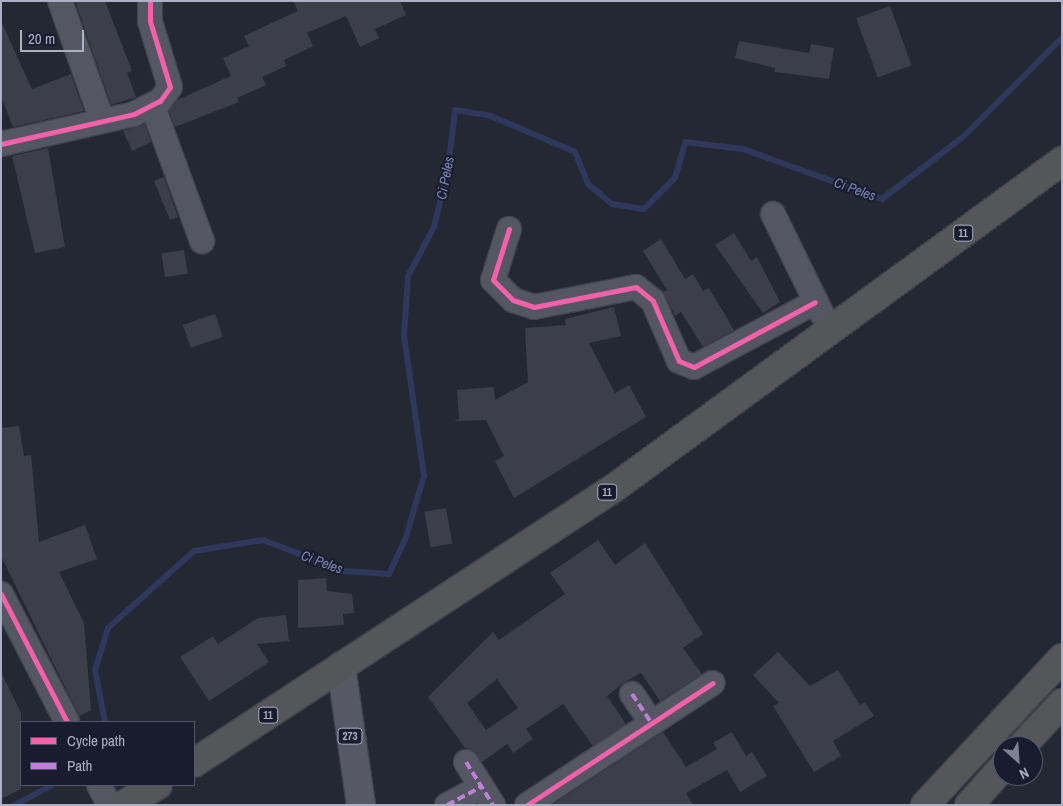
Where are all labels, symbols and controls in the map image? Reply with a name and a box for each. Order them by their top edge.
scale bar [22,20,86,52]
text: 20 m [28,28,55,49]
water label: Ci Peles [433,155,457,201]
water label: Ci Peles [832,174,878,204]
road number: 11 [953,224,973,242]
road number: 11 [597,484,617,501]
water label: Ci Peles [299,547,345,577]
road number: 11 [258,706,278,724]
legend [20,721,195,786]
road number: 273 [336,728,364,744]
text: Cycle path [67,730,125,751]
north arrow [993,736,1043,786]
text: Path [67,755,92,776]
text: N [1016,764,1032,783]

